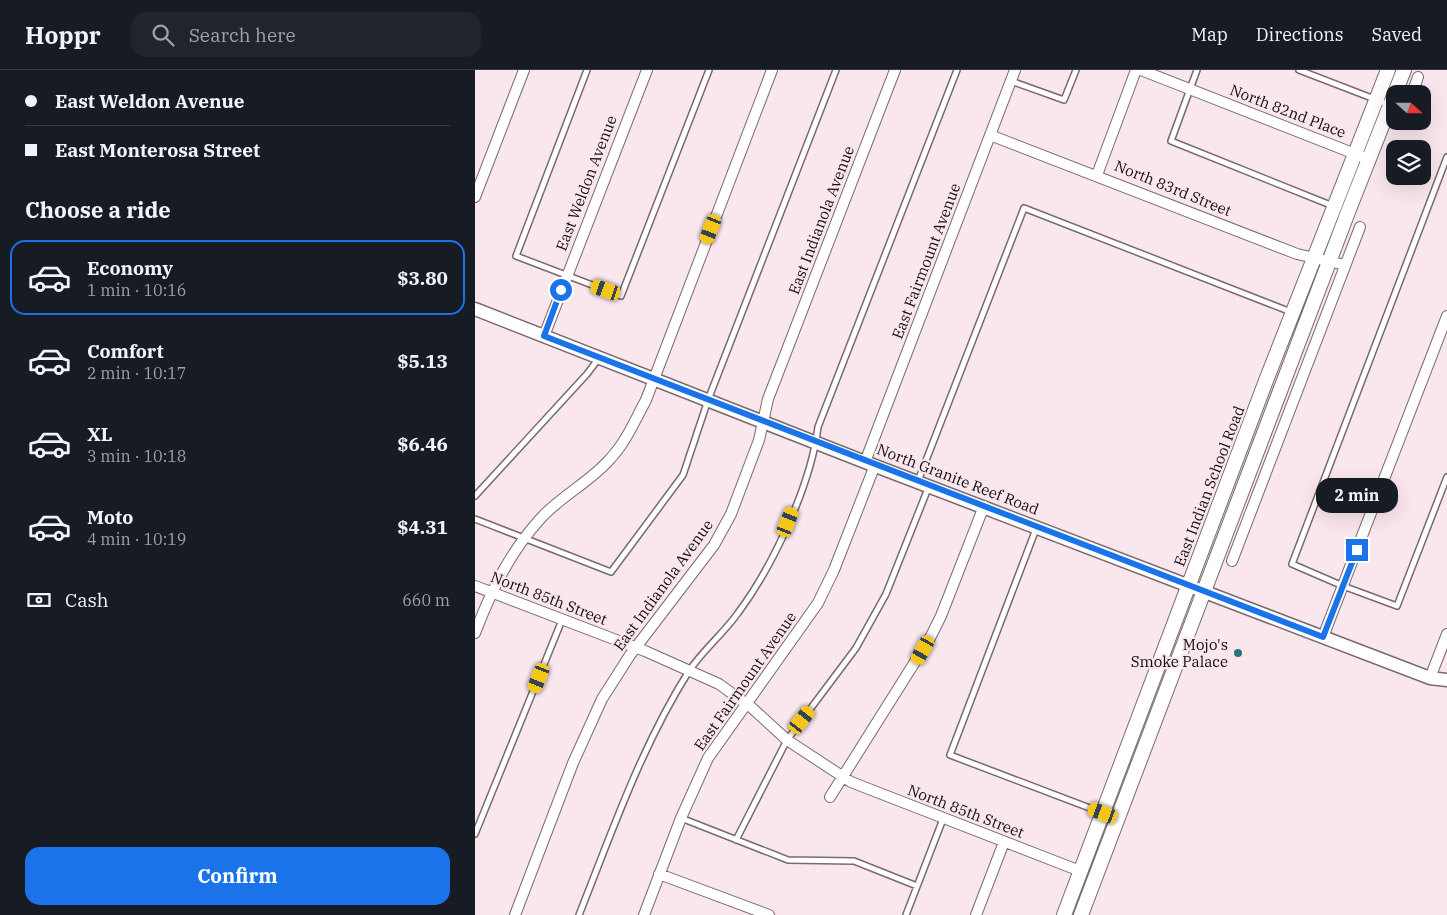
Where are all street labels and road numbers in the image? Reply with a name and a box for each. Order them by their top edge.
street label: North 82nd Place [1227,80,1349,142]
street label: East Weldon Avenue [551,113,621,253]
street label: East Indianola Avenue [784,143,858,297]
street label: North 83rd Street [1112,156,1234,220]
street label: East Fairmount Avenue [888,180,964,342]
street label: East Indian School Road [1170,403,1248,569]
street label: North Granite Reef Road [874,439,1042,519]
street label: East Indianola Avenue [609,516,717,654]
street label: North 85th Street [488,567,610,629]
street label: East Fairmount Avenue [690,608,800,754]
street label: North 85th Street [905,780,1027,842]

